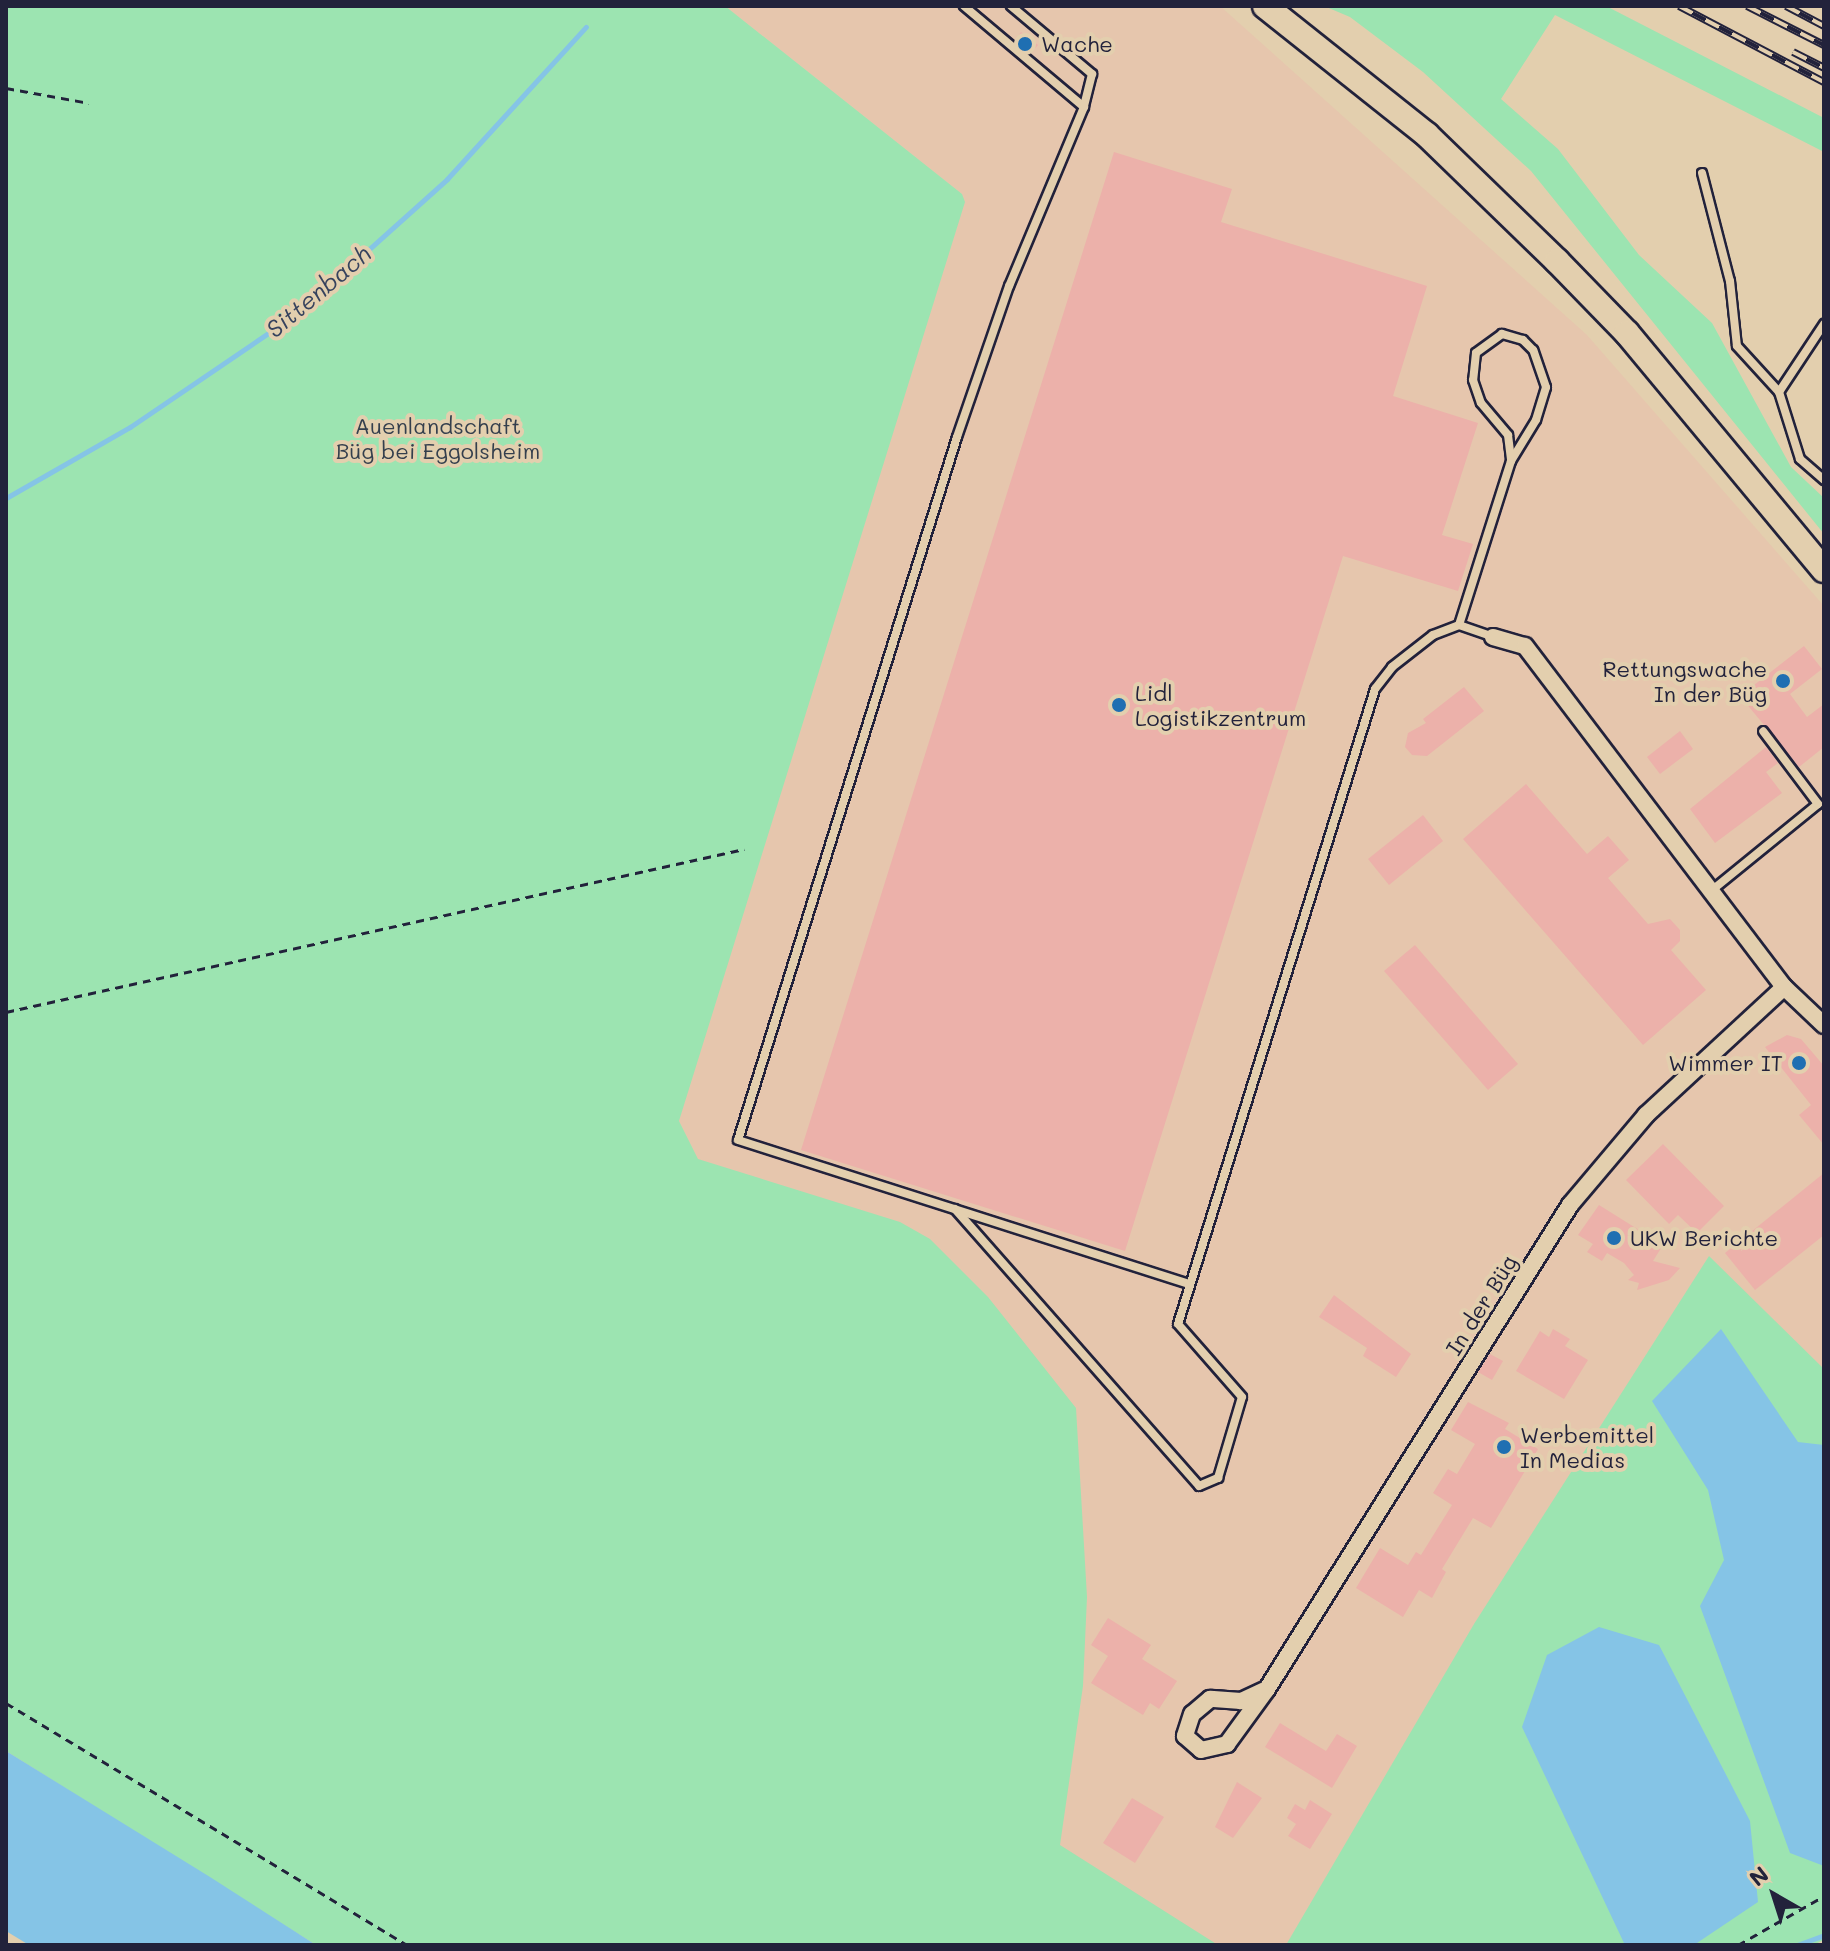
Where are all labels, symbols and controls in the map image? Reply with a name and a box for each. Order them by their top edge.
place label: Wache [1041,31,1113,57]
marker: Wache [1016,35,1034,53]
water label: Sittenbach [260,239,376,343]
park label: Auenlandschaft Büg bei Eggolsheim [336,412,540,464]
place label: Rettungswache In der Büg [1603,655,1767,706]
marker: Rettungswache In der Büg [1774,672,1792,690]
place label: Lidl Logistikzentrum [1135,679,1306,730]
marker: Lidl Logistikzentrum [1110,696,1128,714]
place label: Wimmer IT [1668,1050,1783,1076]
marker: Wimmer IT [1790,1054,1808,1072]
place label: UKW Berichte [1630,1225,1778,1251]
marker: UKW Berichte [1605,1229,1623,1247]
street label: In der Büg [1440,1250,1522,1360]
place label: Werbemittel In Medias [1520,1421,1654,1472]
marker: Werbemittel In Medias [1495,1438,1513,1456]
north arrow [1734,1855,1814,1935]
text: N [1743,1859,1774,1892]

